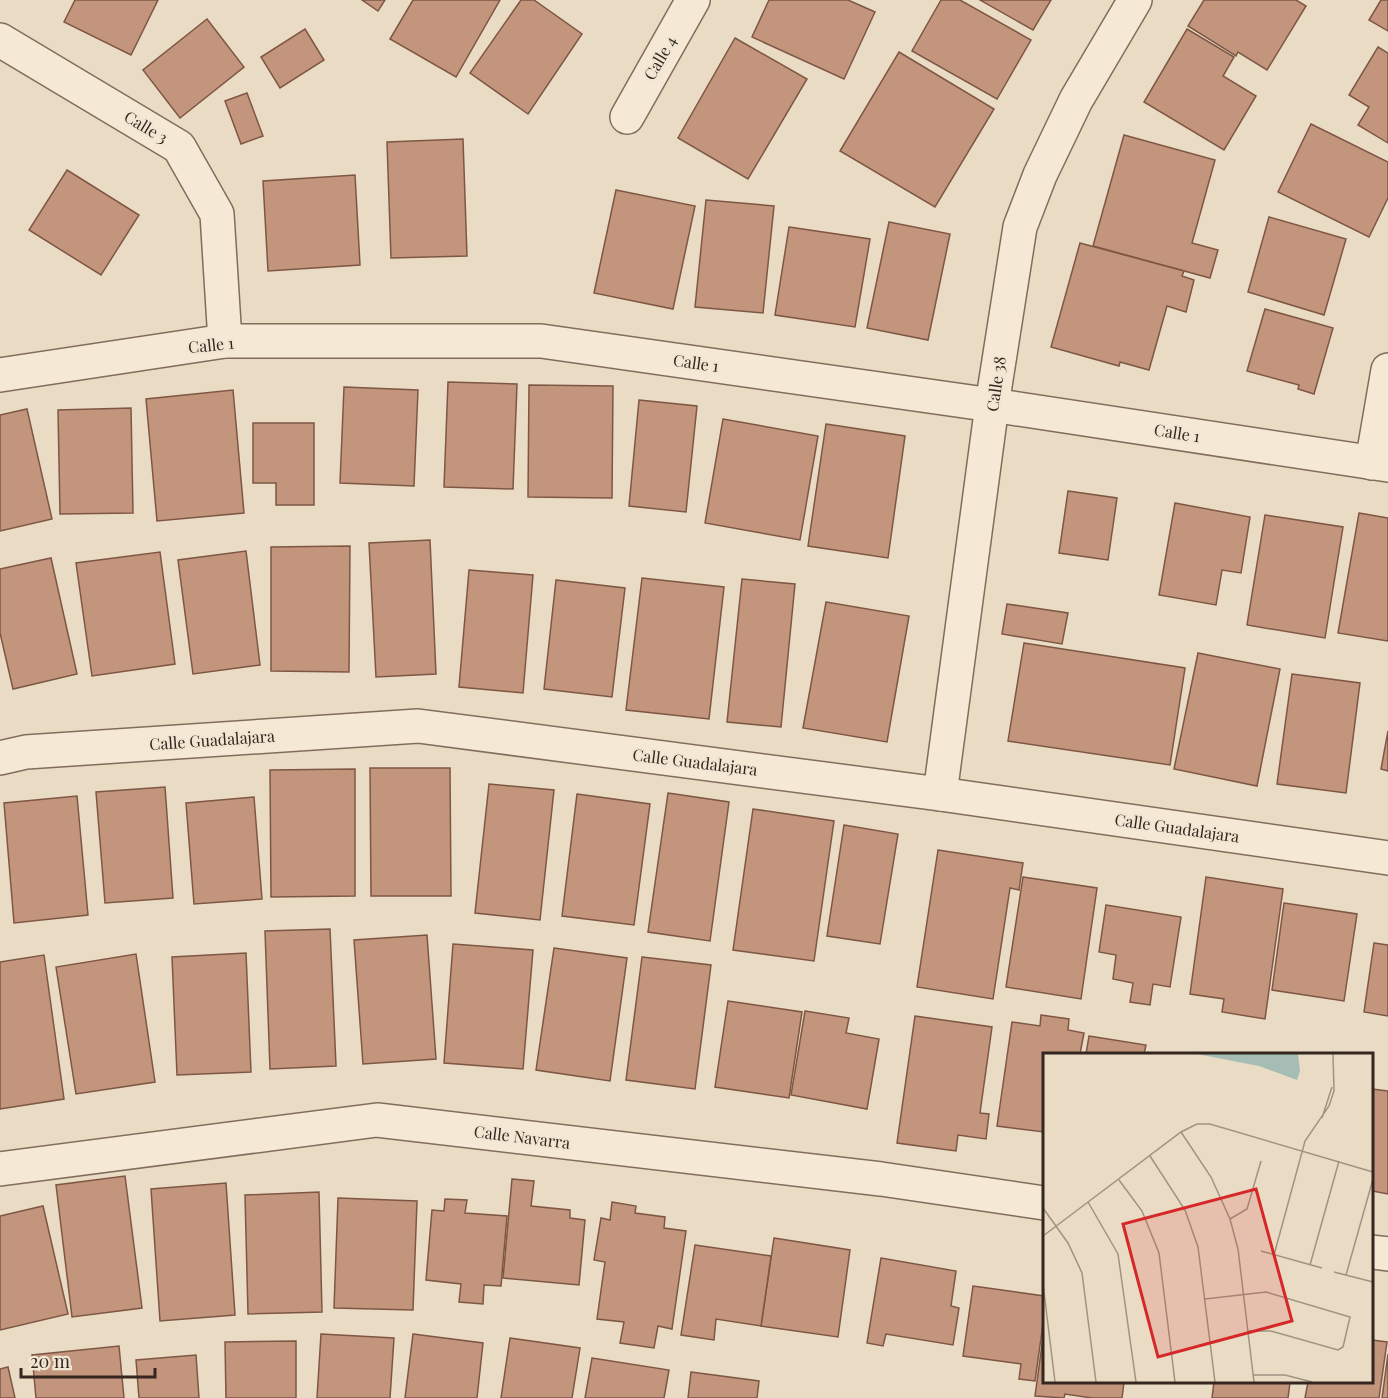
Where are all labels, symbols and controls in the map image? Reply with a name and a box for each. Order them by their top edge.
street label: Calle 4 [639,32,681,84]
street label: Calle 3 [121,105,172,148]
street label: Calle 1 [187,332,235,357]
street label: Calle 1 [672,349,720,376]
street label: Calle 38 [981,355,1010,413]
street label: Calle 1 [1153,419,1202,446]
street label: Calle Guadalajara [149,725,275,754]
street label: Calle Guadalajara [631,743,759,780]
street label: Calle Guadalajara [1113,808,1241,847]
inset map [1043,1053,1373,1383]
street label: Calle Navarra [473,1120,571,1153]
scale bar [21,1341,154,1379]
text: 20 m [30,1349,70,1373]

